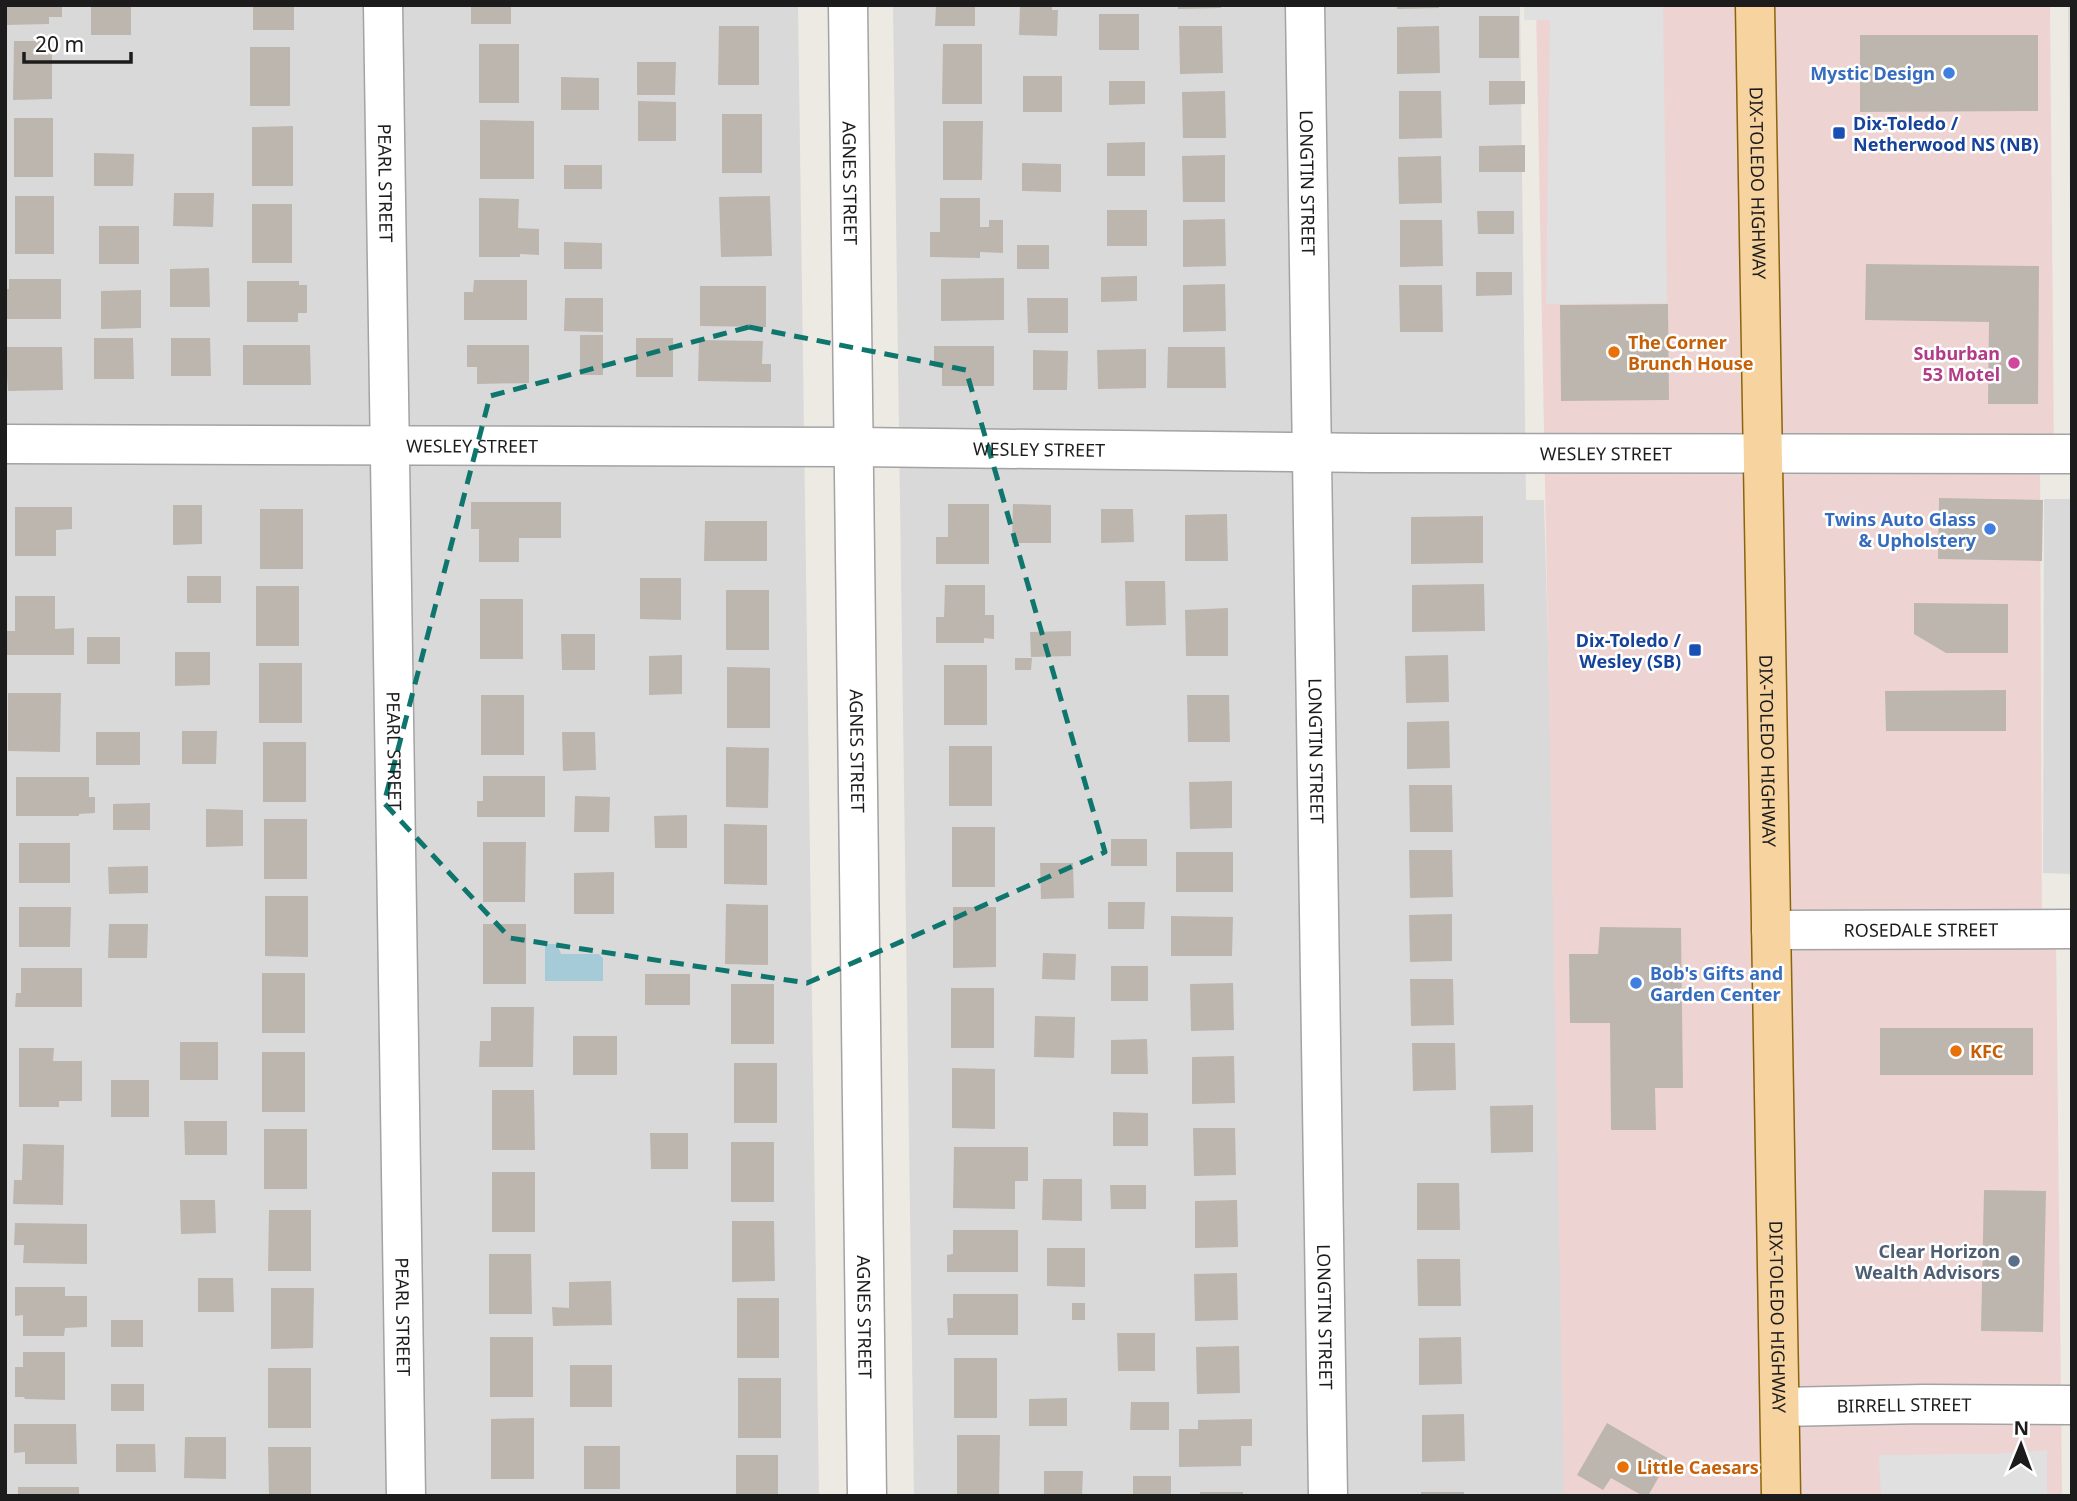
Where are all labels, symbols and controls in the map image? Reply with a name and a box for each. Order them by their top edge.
scale bar [24,21,131,65]
text: 20 m [35,30,84,58]
place label: Mystic Design [1810,61,1935,85]
marker: Mystic Design [1941,65,1957,81]
street label: DIX-TOLEDO HIGHWAY [1744,87,1772,280]
street label: LONGTIN STREET [1295,110,1321,256]
place label: Dix-Toledo / Netherwood NS (NB) [1853,111,2039,156]
street label: AGNES STREET [837,121,863,245]
street label: PEARL STREET [373,123,399,243]
marker: Dix-Toledo / Netherwood NS (NB) [1831,125,1847,141]
place label: The Corner Brunch House [1628,330,1754,375]
place label: Suburban 53 Motel [1913,341,2000,386]
marker: The Corner Brunch House [1606,344,1622,360]
marker: Suburban 53 Motel [2006,355,2022,371]
street label: WESLEY STREET [406,433,538,458]
street label: WESLEY STREET [973,436,1105,462]
street label: WESLEY STREET [1540,441,1672,465]
place label: Twins Auto Glass & Upholstery [1825,507,1977,552]
marker: Twins Auto Glass & Upholstery [1982,521,1998,537]
place label: Dix-Toledo / Wesley (SB) [1576,628,1682,673]
marker: Dix-Toledo / Wesley (SB) [1687,642,1703,658]
street label: DIX-TOLEDO HIGHWAY [1754,654,1782,848]
street label: LONGTIN STREET [1303,678,1330,824]
street label: AGNES STREET [845,689,870,813]
street label: PEARL STREET [382,691,407,811]
street label: ROSEDALE STREET [1844,917,1998,942]
place label: Bob's Gifts and Garden Center [1650,961,1783,1006]
marker: Bob's Gifts and Garden Center [1628,975,1644,991]
place label: KFC [1970,1039,2003,1063]
marker: KFC [1948,1043,1964,1059]
street label: DIX-TOLEDO HIGHWAY [1764,1220,1792,1414]
place label: Clear Horizon Wealth Advisors [1855,1239,2000,1284]
street label: LONGTIN STREET [1312,1244,1338,1390]
marker: Clear Horizon Wealth Advisors [2006,1253,2022,1269]
street label: AGNES STREET [852,1255,878,1379]
street label: PEARL STREET [390,1257,416,1376]
street label: BIRRELL STREET [1836,1392,1972,1418]
north arrow [1986,1410,2056,1480]
text: N [2013,1415,2029,1441]
place label: Little Caesars [1637,1455,1759,1479]
marker: Little Caesars [1615,1459,1631,1475]

